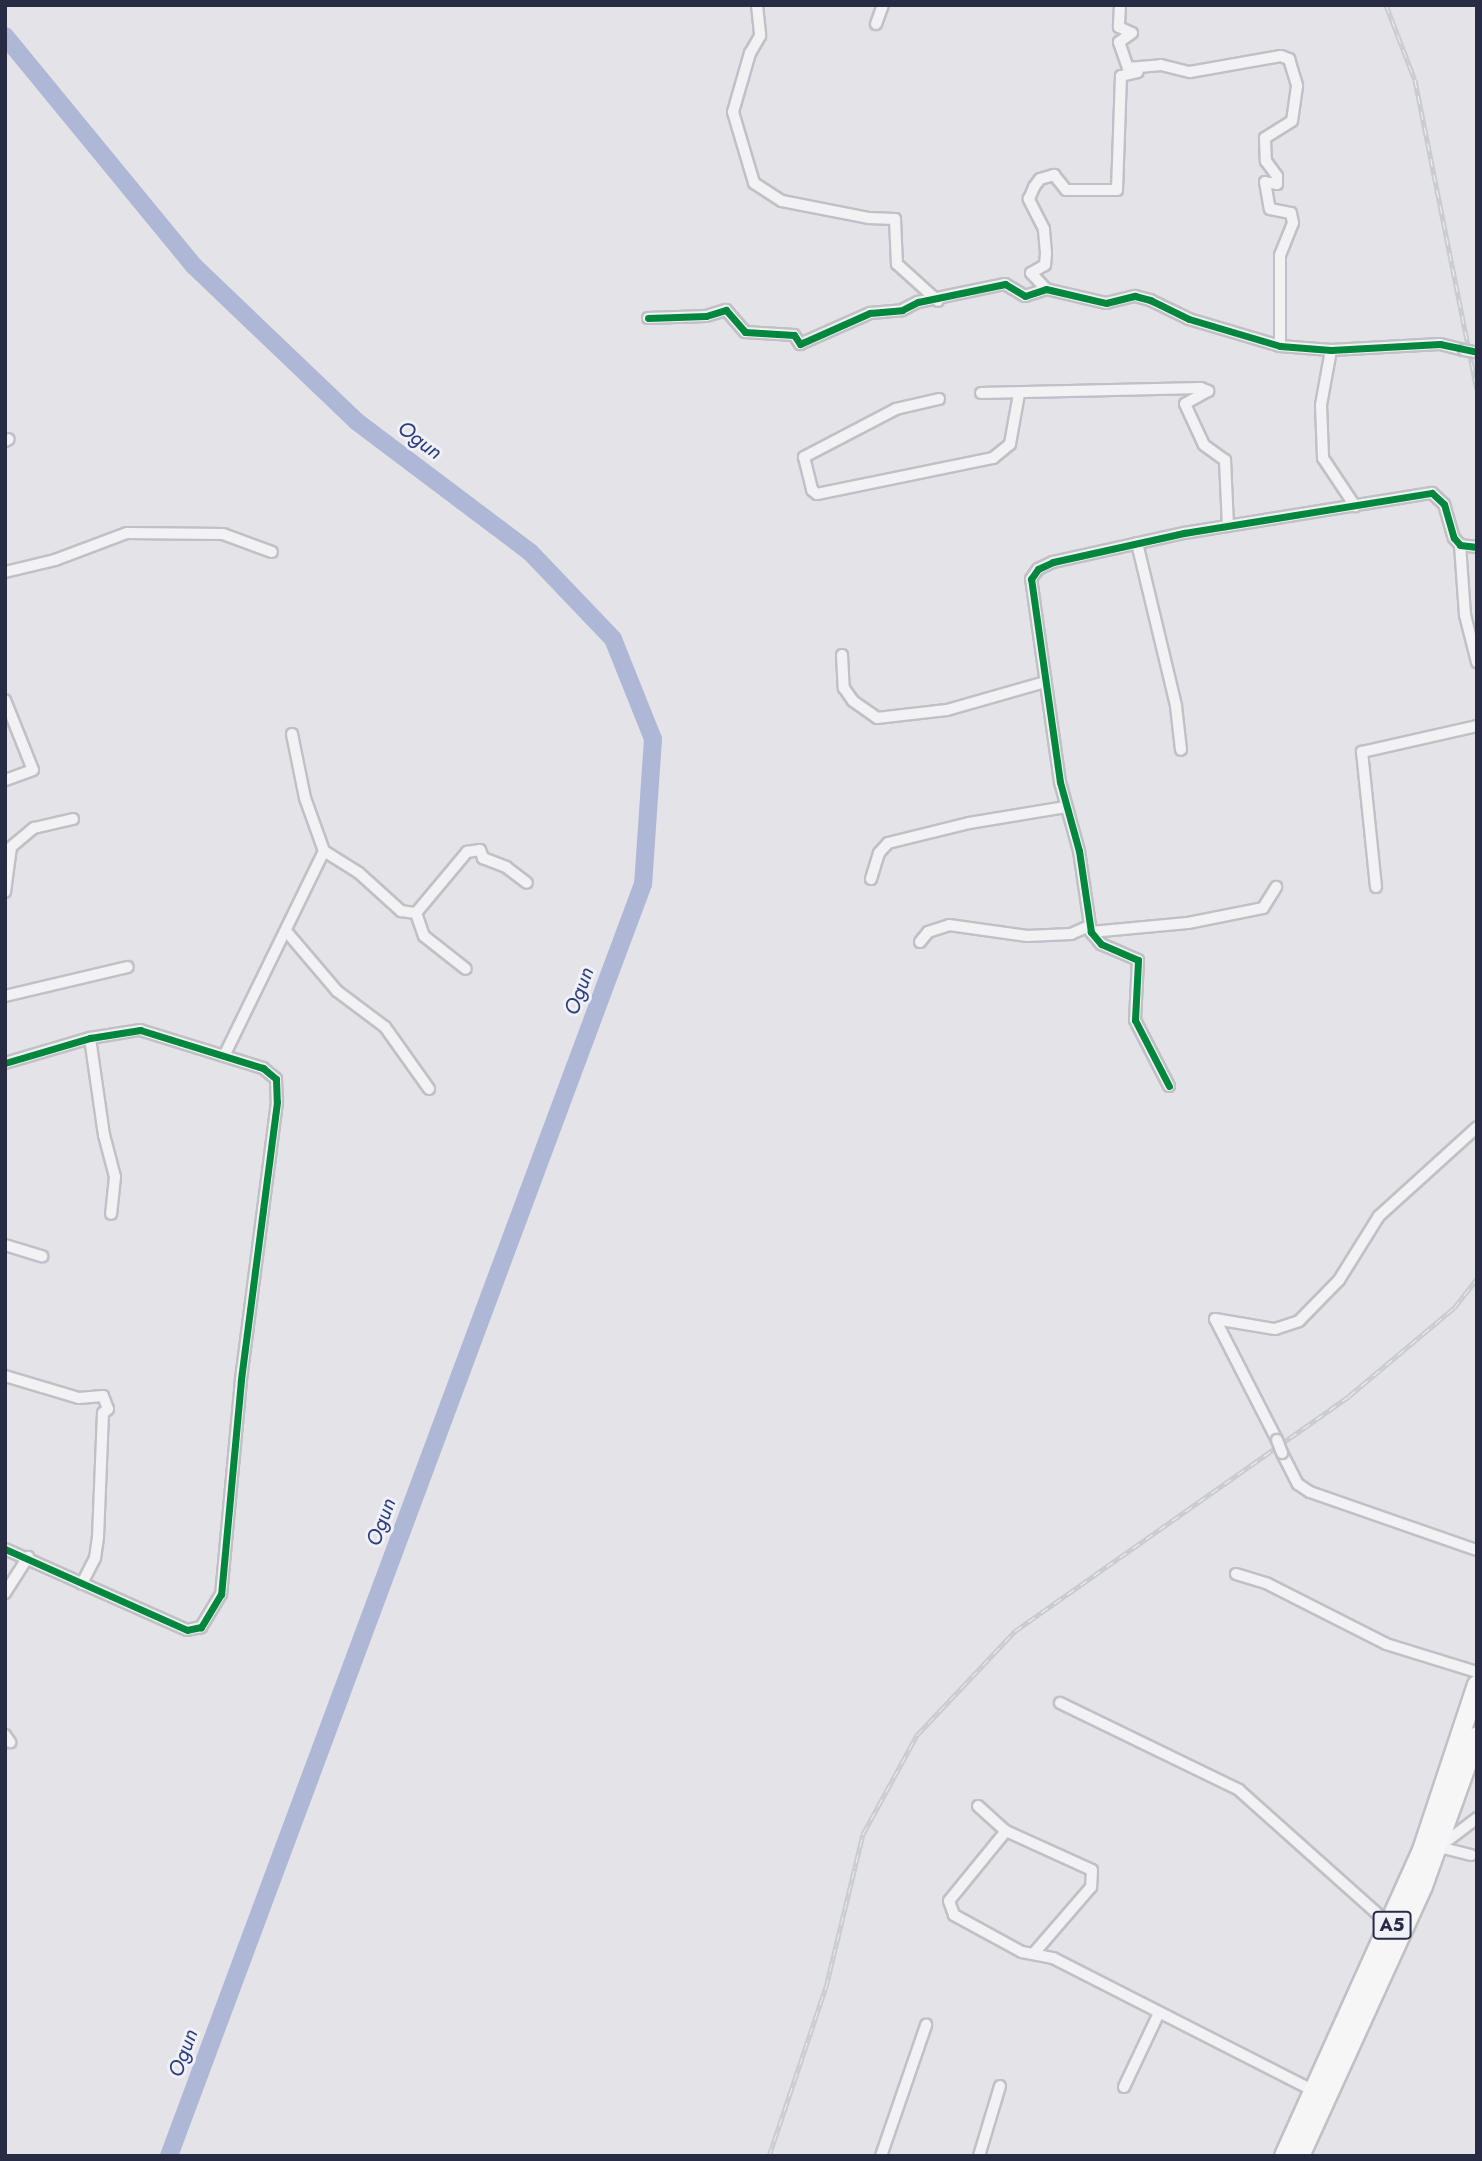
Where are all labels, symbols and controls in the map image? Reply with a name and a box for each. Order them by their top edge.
water label: Ogun [393,415,447,465]
water label: Ogun [559,964,599,1018]
water label: Ogun [361,1495,401,1549]
road number: A5 [1371,1910,1413,1940]
water label: Ogun [163,2026,203,2080]

